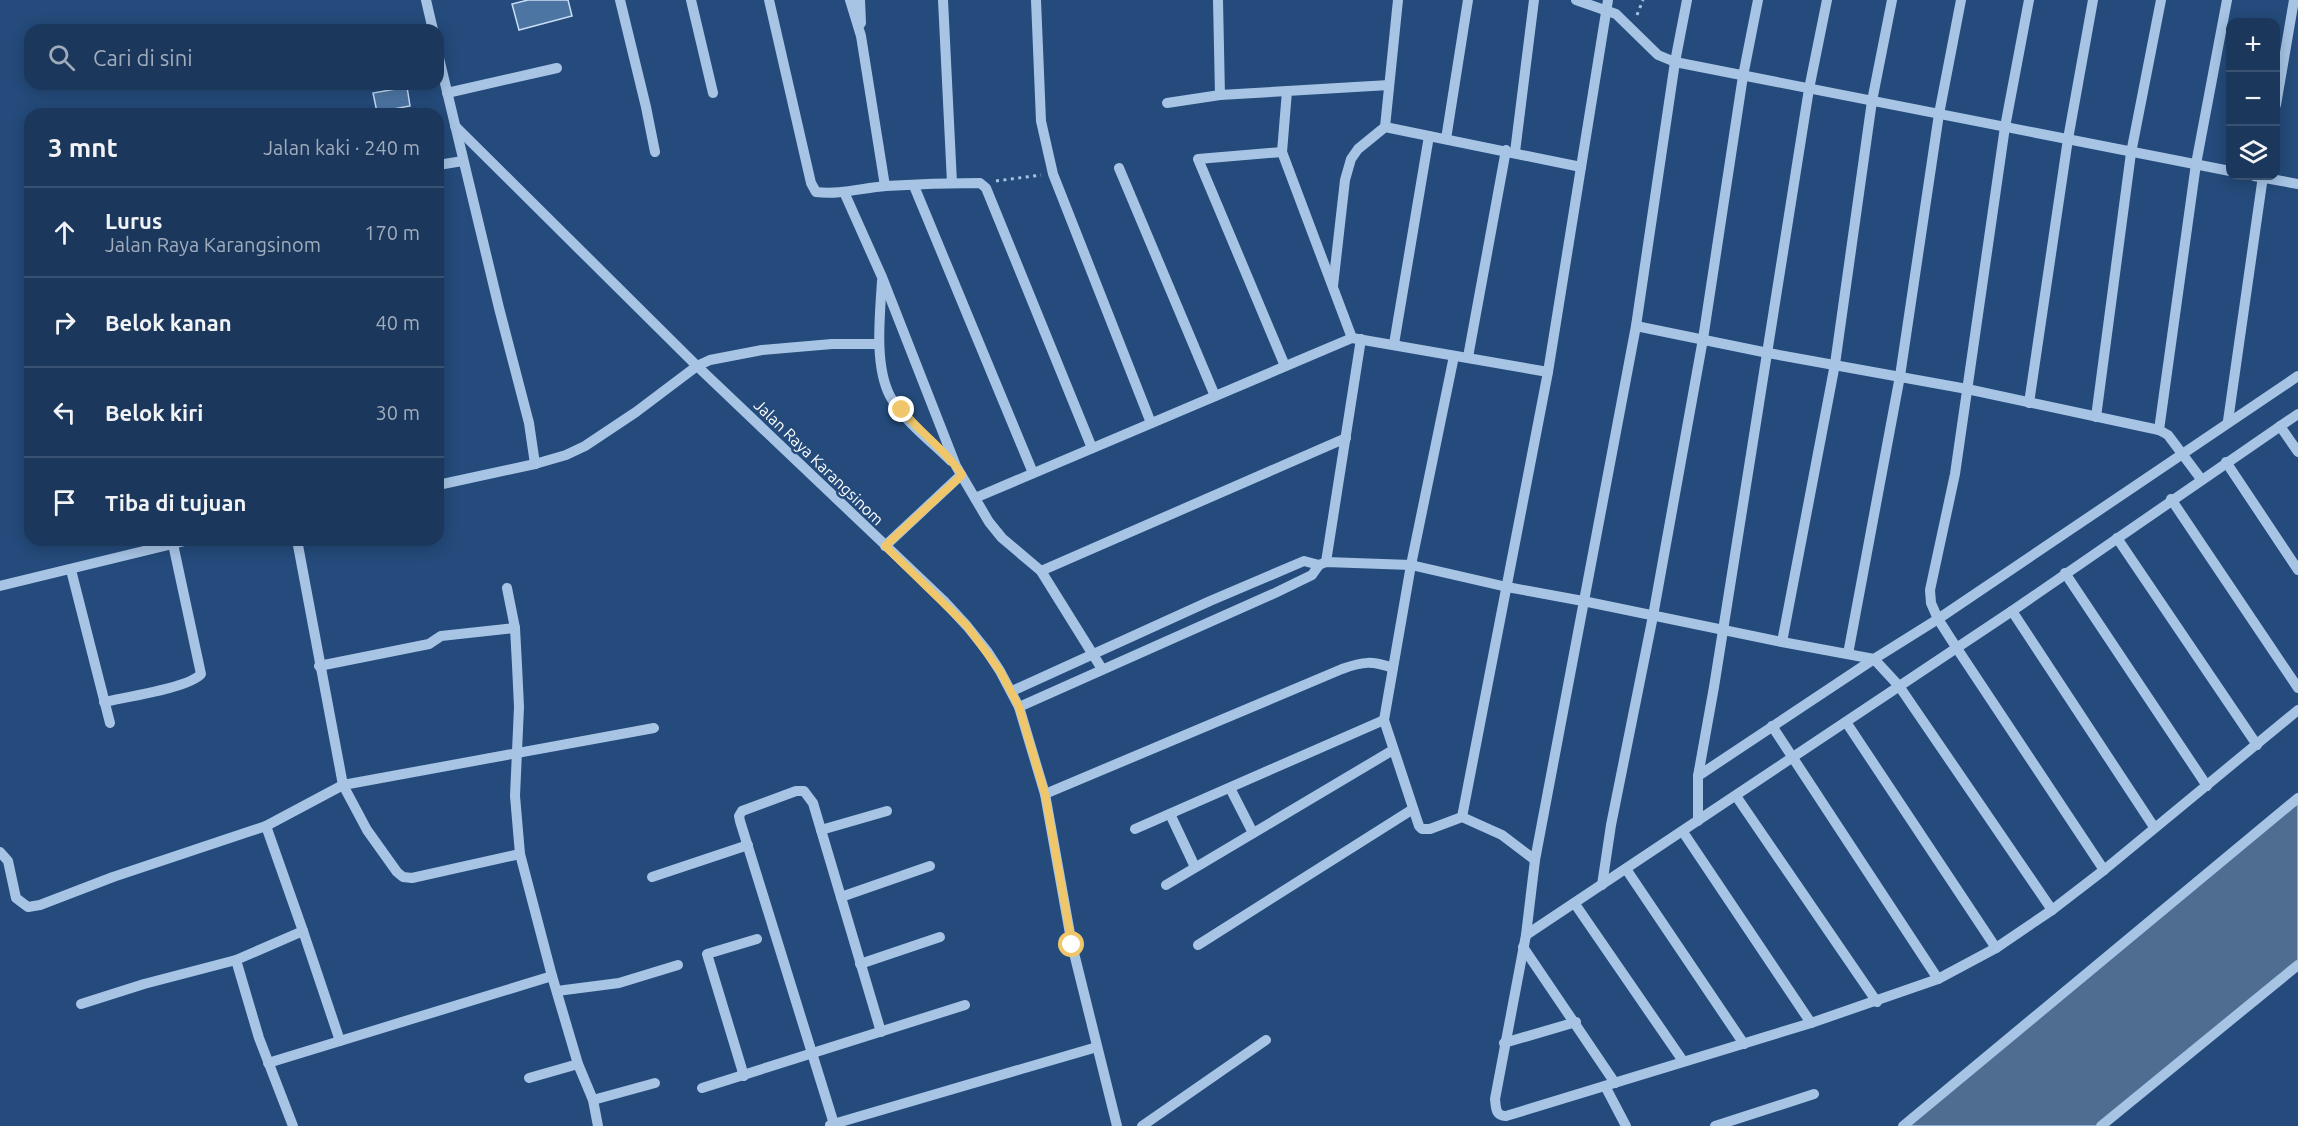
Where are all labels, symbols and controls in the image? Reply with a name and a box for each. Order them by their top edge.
map controls [2226,18,2280,180]
button: + [2226,18,2280,72]
search box [24,24,444,90]
icon: search [45,41,78,74]
text: Cari di sini [93,45,193,70]
button: − [2226,72,2280,126]
button: layers [2226,126,2280,180]
text: 3 mnt [48,133,118,162]
text: Jalan kaki · 240 m [263,136,420,159]
text: Lurus [105,208,162,233]
icon: ahead [48,216,81,249]
text: 170 m [364,221,420,244]
text: Jalan Raya Karangsinom [105,233,321,256]
icon: right [48,306,81,339]
text: Belok kanan [105,310,232,335]
text: 40 m [376,311,420,334]
icon: left [48,396,81,429]
street label: Jalan Raya Karangsinom [751,396,887,528]
route end [888,396,914,422]
text: Belok kiri [105,400,203,425]
text: 30 m [376,401,420,424]
icon: arrive [48,486,81,519]
text: Tiba di tujuan [105,490,246,515]
route start [1058,931,1084,957]

